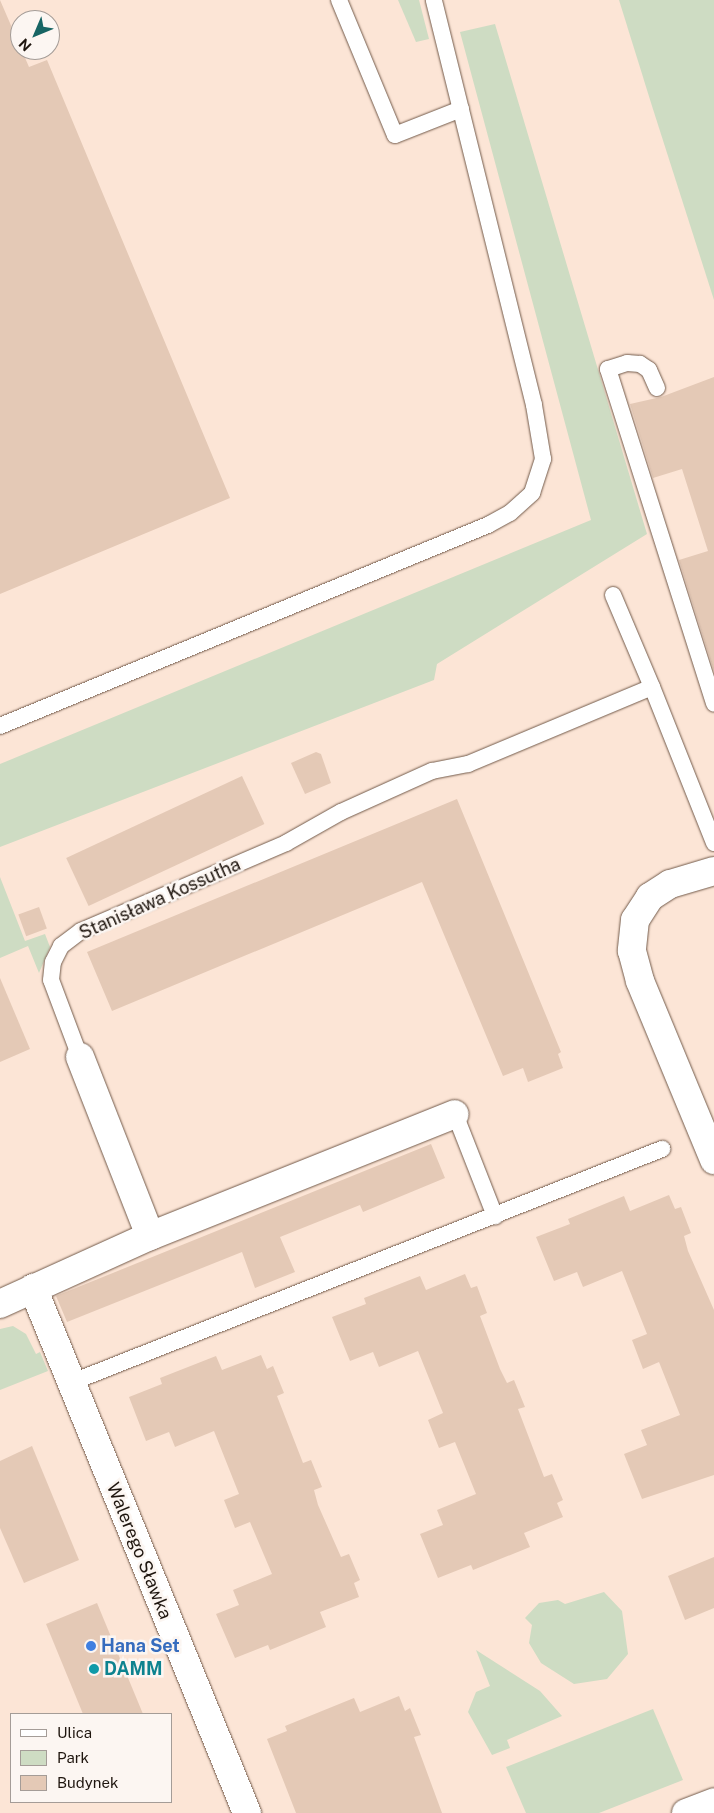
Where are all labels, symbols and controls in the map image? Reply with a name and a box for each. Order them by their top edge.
north arrow [10,10,60,60]
text: N [16,35,35,54]
street label: Stanisława Kossutha [76,854,244,944]
street label: Walerego Sławka [102,1479,176,1623]
place label: Hana Set [101,1635,180,1657]
marker: Hana Set [85,1640,97,1652]
place label: DAMM [104,1658,162,1680]
marker: DAMM [88,1663,100,1675]
legend [10,1713,172,1803]
text: Ulica [57,1724,92,1741]
text: Park [57,1749,89,1766]
text: Budynek [57,1774,118,1791]

